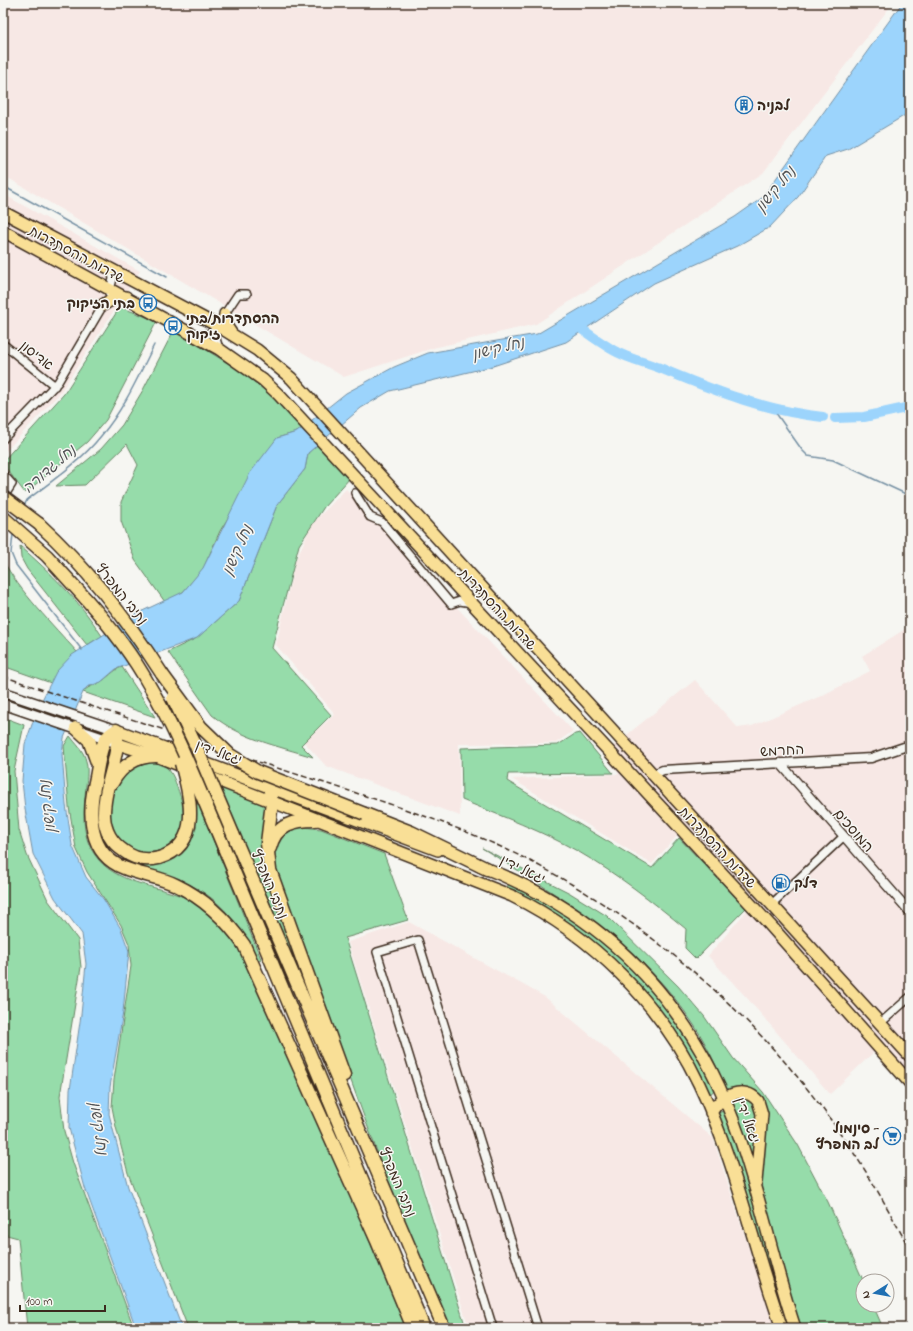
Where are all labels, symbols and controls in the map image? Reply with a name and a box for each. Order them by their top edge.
building icon: לבניה [734,95,754,115]
place label: לבניה [757,96,790,117]
water label: נחל קישון [750,161,802,217]
street label: שדרות ההסתדרות [24,221,128,290]
bus stop icon: בתי הזיקוק [138,293,158,313]
place label: בתי הזיקוק [66,294,135,315]
place label: ההסתדרות/בתי זיקוק [186,309,280,346]
bus stop icon: ההסתדרות/בתי זיקוק [163,316,183,336]
water label: נחל קישון [470,331,528,366]
street label: אדיסון [15,336,58,376]
water label: נחל גדורה [18,439,82,499]
water label: נחל קישון [217,520,259,579]
street label: נתיבי המפרץ [90,560,152,630]
street label: שדרות ההסתדרות [453,563,541,656]
street label: יגאל ידין [192,735,245,771]
street label: החרמש [759,740,805,763]
water label: נחל קישון [34,778,62,835]
street label: שדרות ההסתדרות [673,801,761,894]
street label: המוסכים [828,804,878,858]
street label: נתיבי המפרץ [245,847,293,923]
street label: יגאל ידין [496,850,548,890]
fuel station icon: דלק [771,873,791,893]
place label: דלק [794,874,818,895]
street label: יגאל ידין [729,1094,765,1147]
water label: נחל קישון [83,1100,113,1158]
place label: סינמול - לב המפרץ [816,1119,880,1156]
supermarket icon: סינמול - לב המפרץ [882,1126,902,1146]
street label: נתיבי המפרץ [373,1145,421,1221]
north arrow [855,1273,895,1313]
scale bar [20,1287,105,1313]
text: N [858,1290,875,1300]
text: 100 m [26,1293,53,1311]

